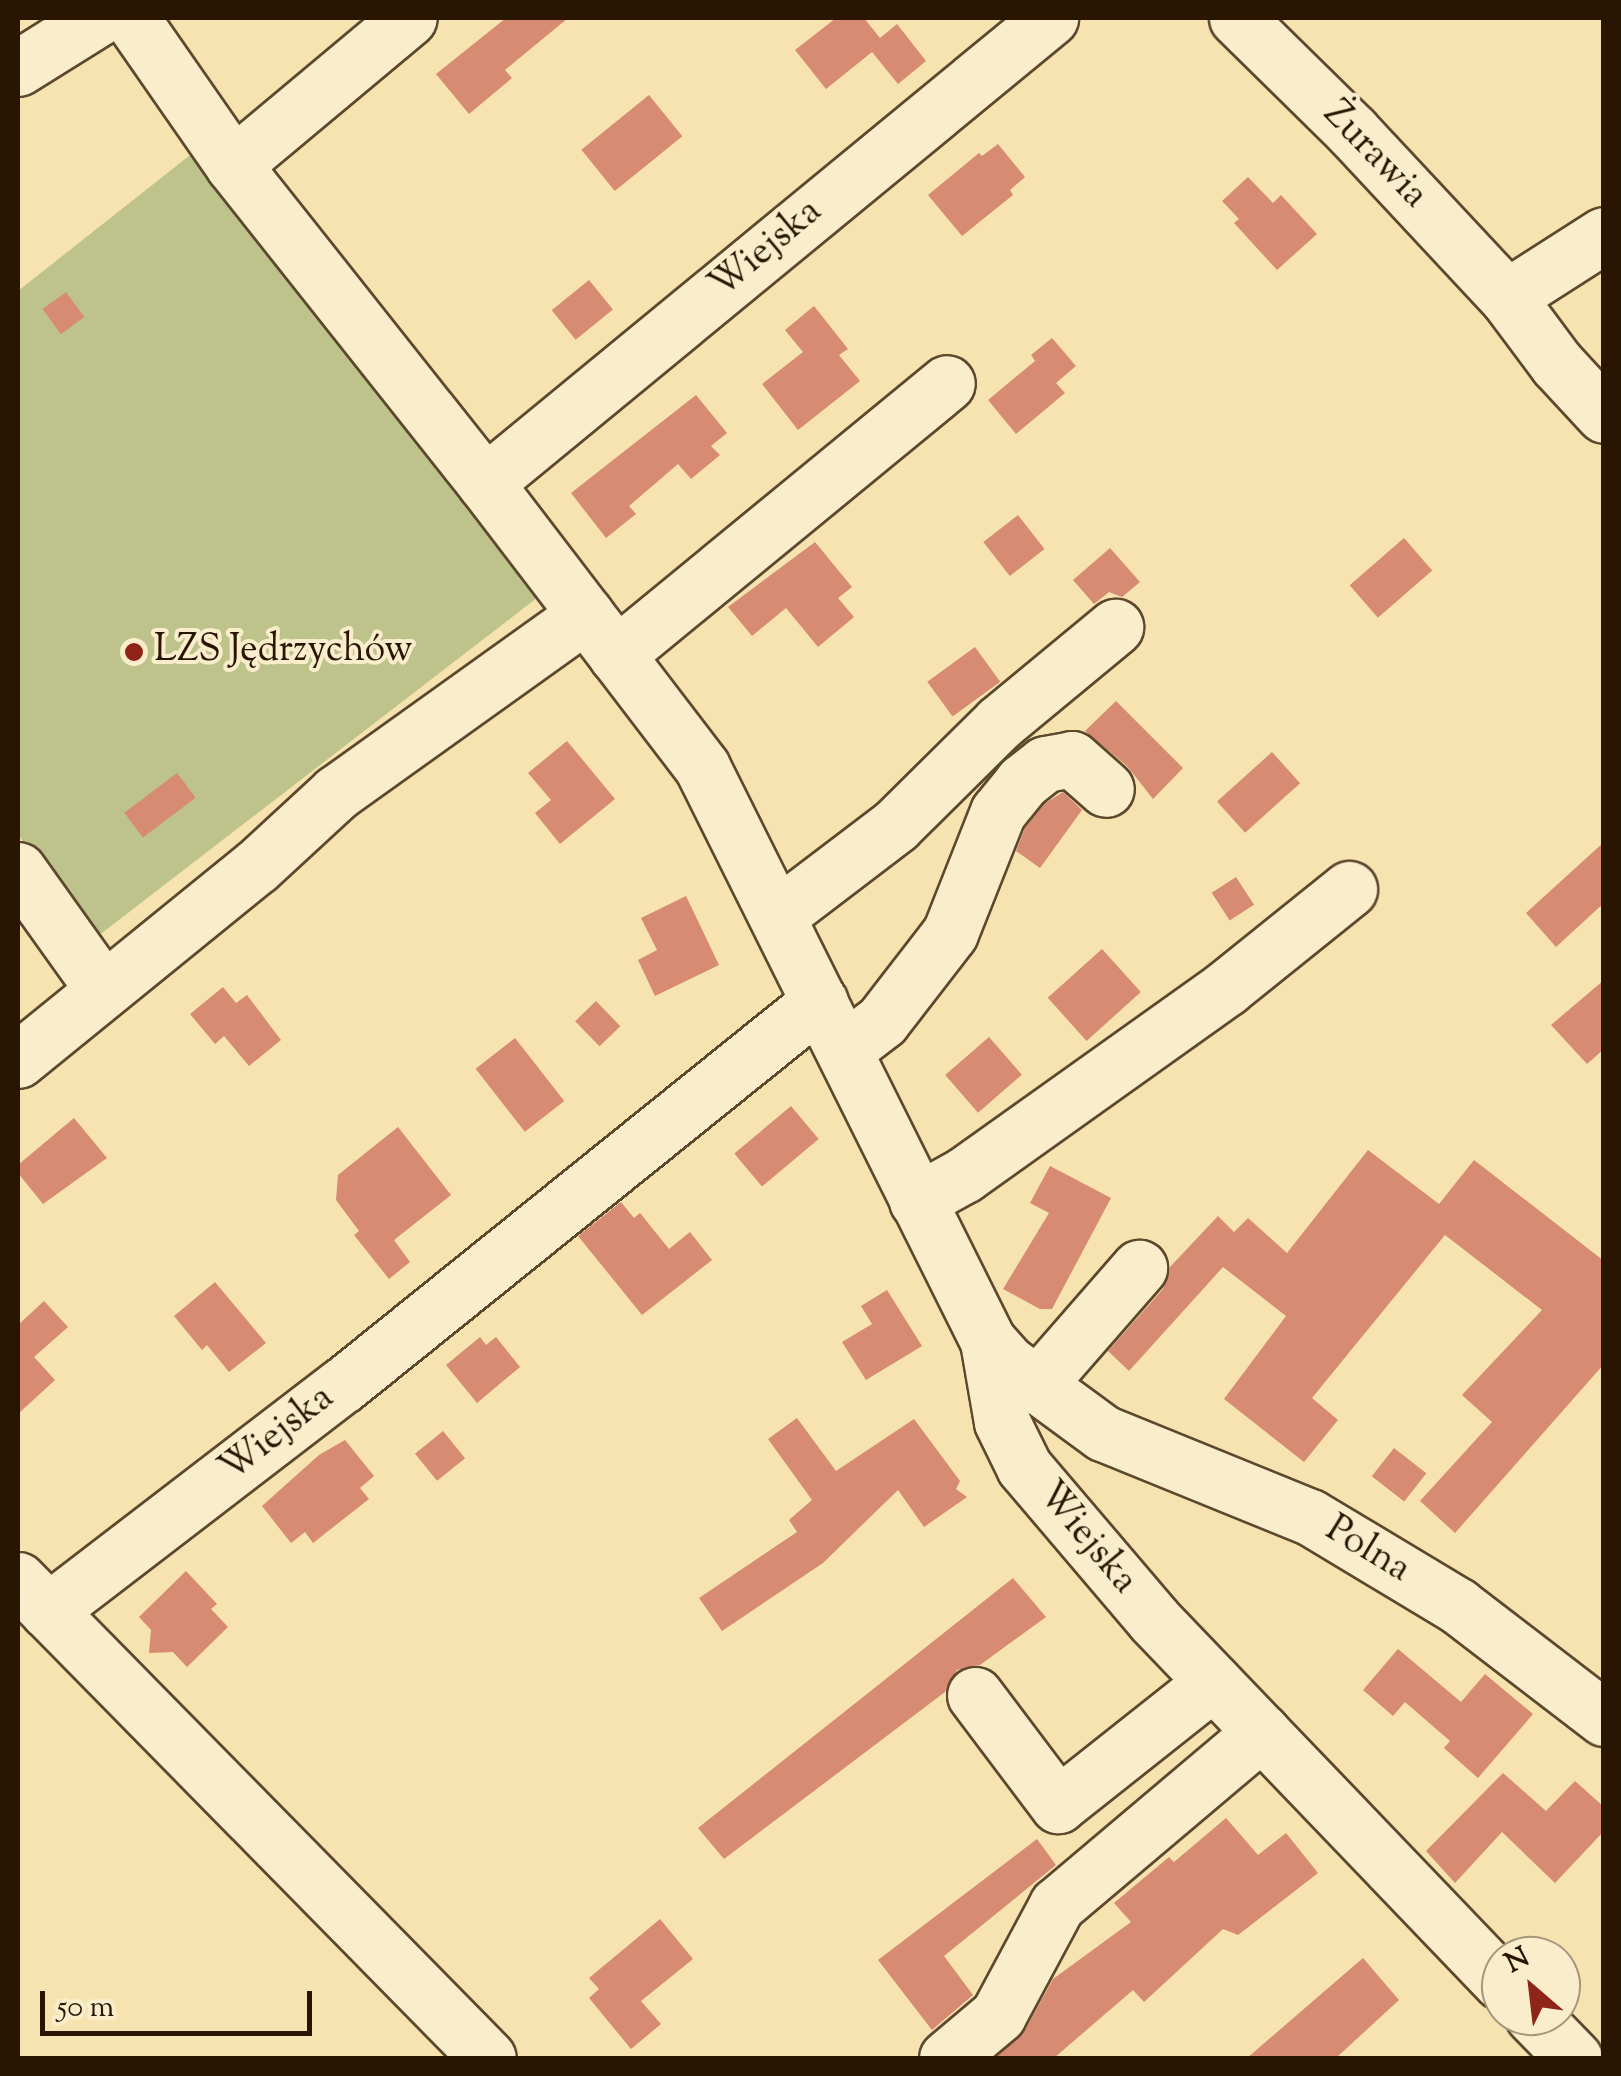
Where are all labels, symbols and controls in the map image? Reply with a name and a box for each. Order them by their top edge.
street label: Żurawia [1312,93,1436,219]
street label: Wiejska [702,190,832,310]
place label: LZS Jędrzychów [154,629,413,675]
marker: LZS Jędrzychów [123,641,145,663]
street label: Wiejska [212,1376,344,1494]
street label: Wiejska [1026,1474,1146,1604]
street label: Polna [1316,1508,1418,1594]
north arrow [1481,1936,1581,2036]
text: N [1499,1938,1537,1984]
scale bar [45,1971,318,2033]
text: 50 m [57,1987,114,2030]

